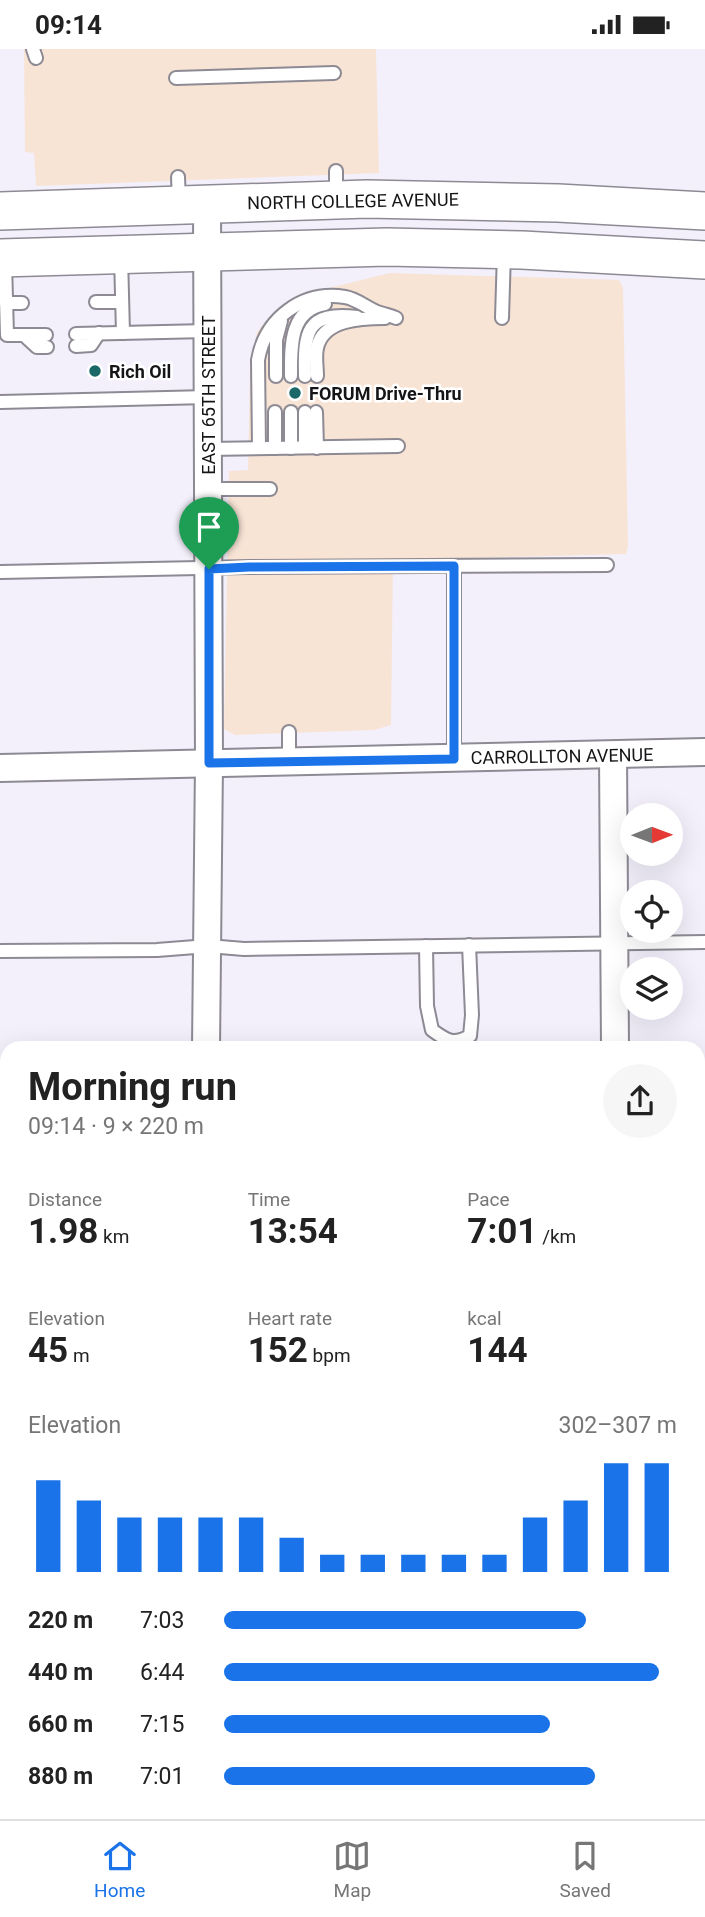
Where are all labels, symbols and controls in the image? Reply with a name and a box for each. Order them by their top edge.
text: 09:14 [35,10,102,40]
street label: NORTH COLLEGE AVENUE [247,189,459,213]
street label: EAST 65TH STREET [198,315,219,475]
place label: Rich Oil [109,361,171,382]
marker: Rich Oil [87,363,103,379]
place label: FORUM Drive-Thru [309,383,462,404]
marker: FORUM Drive-Thru [287,385,303,401]
pin [179,497,239,569]
icon: arrive [190,508,228,546]
street label: CARROLLTON AVENUE [471,744,653,768]
north arrow [620,803,682,866]
map controls [620,803,683,1020]
button: locate [620,880,683,943]
button: layers [620,957,683,1020]
button: share [603,1064,677,1138]
text: Morning run [28,1065,237,1109]
text: 09:14 · 9 × 220 m [28,1113,204,1140]
text: Distance [28,1188,102,1211]
text: Time [248,1188,290,1211]
text: Pace [467,1188,510,1211]
text: 1.98 [28,1211,98,1252]
text: 13:54 [248,1211,338,1252]
text: 7:01 [467,1211,537,1252]
text: km [98,1225,129,1248]
text: /km [537,1225,576,1248]
text: Elevation [28,1307,105,1330]
text: Heart rate [248,1307,332,1330]
text: kcal [467,1307,502,1330]
text: 45 [28,1330,68,1371]
text: 152 [248,1330,308,1371]
text: 144 [467,1330,528,1371]
text: m [68,1344,90,1367]
text: bpm [308,1344,351,1367]
text: Elevation [28,1412,121,1439]
text: 302–307 m [558,1412,677,1439]
text: 220 m [28,1607,93,1634]
text: 7:03 [140,1607,184,1634]
text: 440 m [28,1659,93,1686]
text: 6:44 [140,1659,184,1686]
text: 660 m [28,1711,93,1738]
text: 7:15 [140,1711,184,1738]
text: 880 m [28,1763,93,1790]
text: 7:01 [140,1763,184,1790]
tab: Home [94,1837,145,1902]
tab: Map [333,1837,371,1902]
tab: Saved [560,1837,611,1902]

